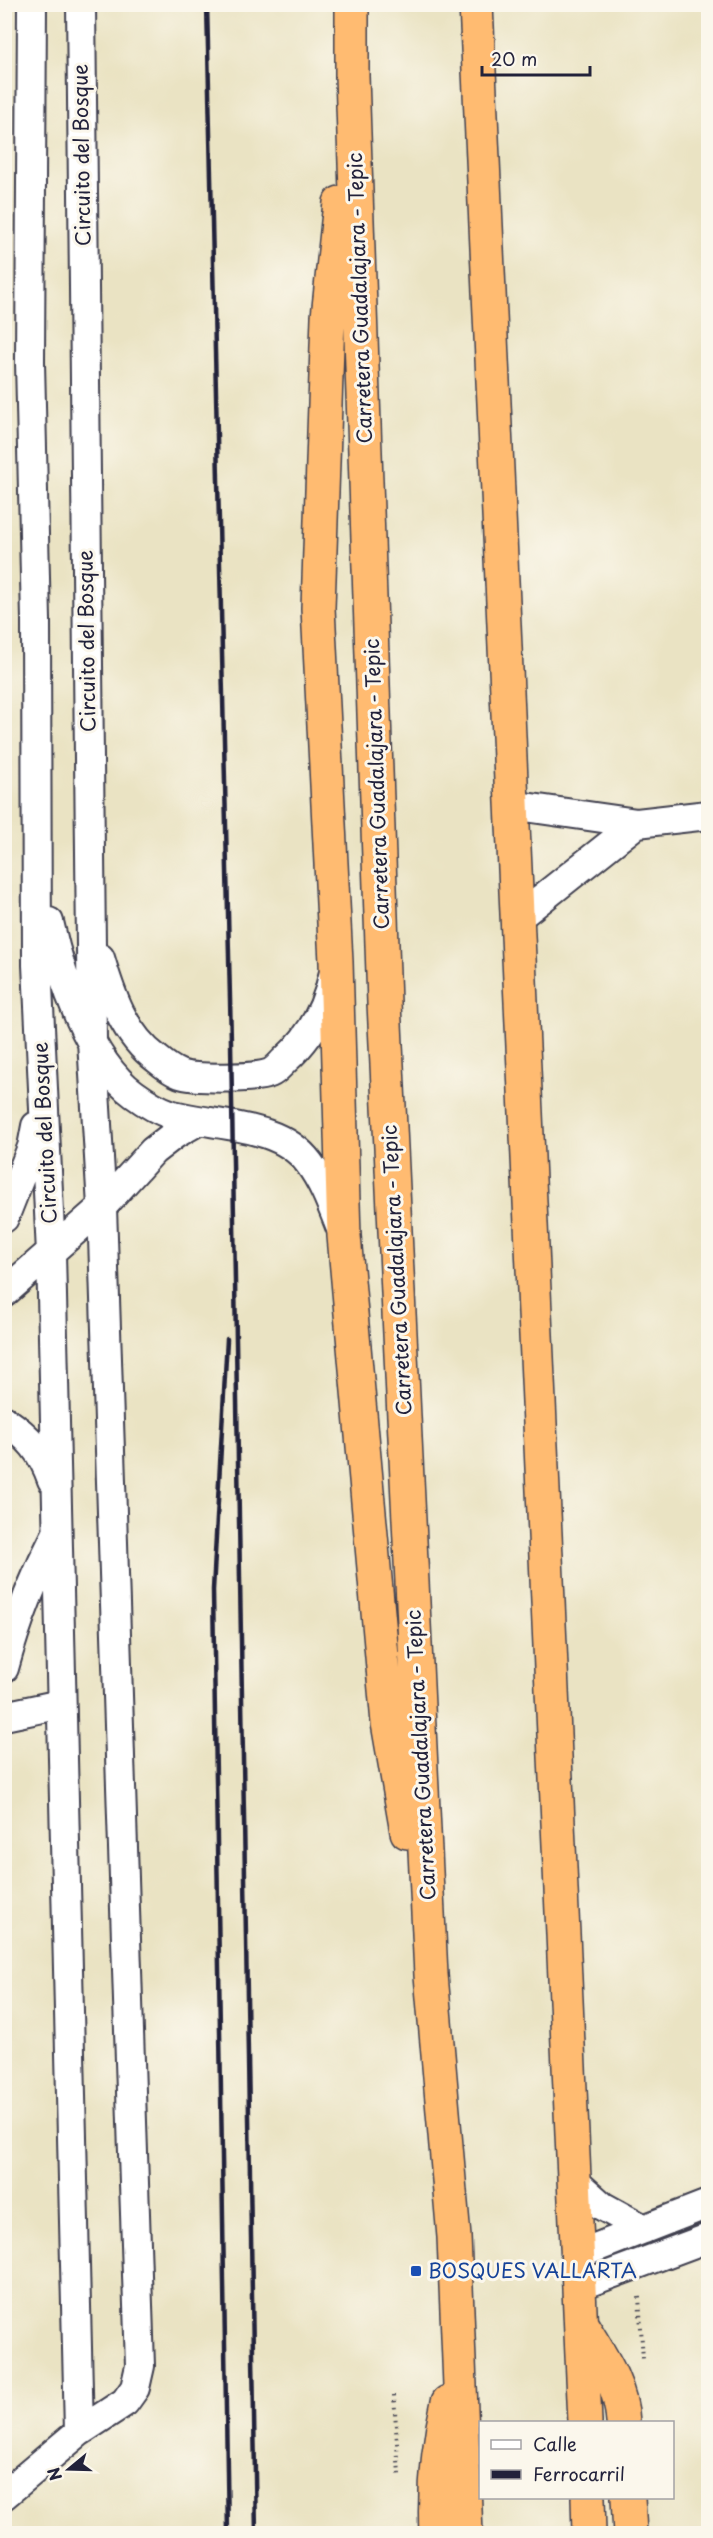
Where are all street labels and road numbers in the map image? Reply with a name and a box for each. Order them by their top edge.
street label: Circuito del Bosque [64,64,98,246]
street label: Carretera Guadalajara - Tepic [339,152,379,444]
street label: Circuito del Bosque [69,550,103,732]
street label: Carretera Guadalajara - Tepic [356,638,396,930]
street label: Circuito del Bosque [24,1041,64,1225]
street label: Carretera Guadalajara - Tepic [373,1124,419,1416]
street label: Carretera Guadalajara - Tepic [397,1609,443,1901]

